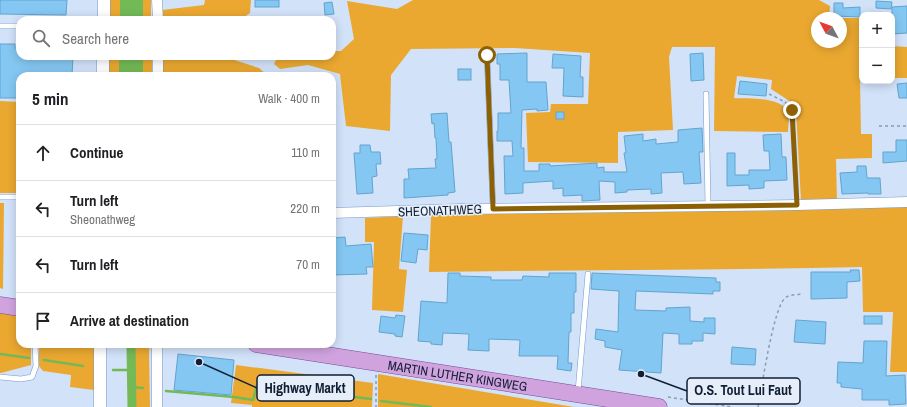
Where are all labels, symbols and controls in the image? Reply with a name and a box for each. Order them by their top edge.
north arrow [811,12,847,48]
map controls [859,12,895,84]
button: + [859,12,895,48]
search box [16,16,336,60]
icon: search [30,27,52,49]
text: Search here [62,28,129,49]
route start [478,46,496,64]
button: − [859,48,895,84]
text: 5 min [32,87,68,110]
text: Walk · 400 m [258,90,320,107]
route end [783,101,801,119]
icon: ahead [32,142,54,164]
text: Continue [70,142,123,163]
text: 110 m [291,144,320,161]
text: Turn left [70,190,118,211]
icon: left [32,198,54,220]
text: 220 m [290,200,320,217]
street label: SHEONATHWEG [398,201,482,220]
text: Sheonathweg [70,211,135,228]
icon: left [32,254,54,276]
text: Turn left [70,254,118,275]
text: 70 m [296,256,320,273]
icon: arrive [32,310,54,332]
text: Arrive at destination [70,310,189,331]
street label: MARTIN LUTHER KINGWEG [387,357,528,395]
callout: Highway Markt [257,375,354,401]
callout: O.S. Tout Lui Faut [687,378,800,404]
text: Highway Markt [264,379,346,397]
text: O.S. Tout Lui Faut [694,381,792,399]

